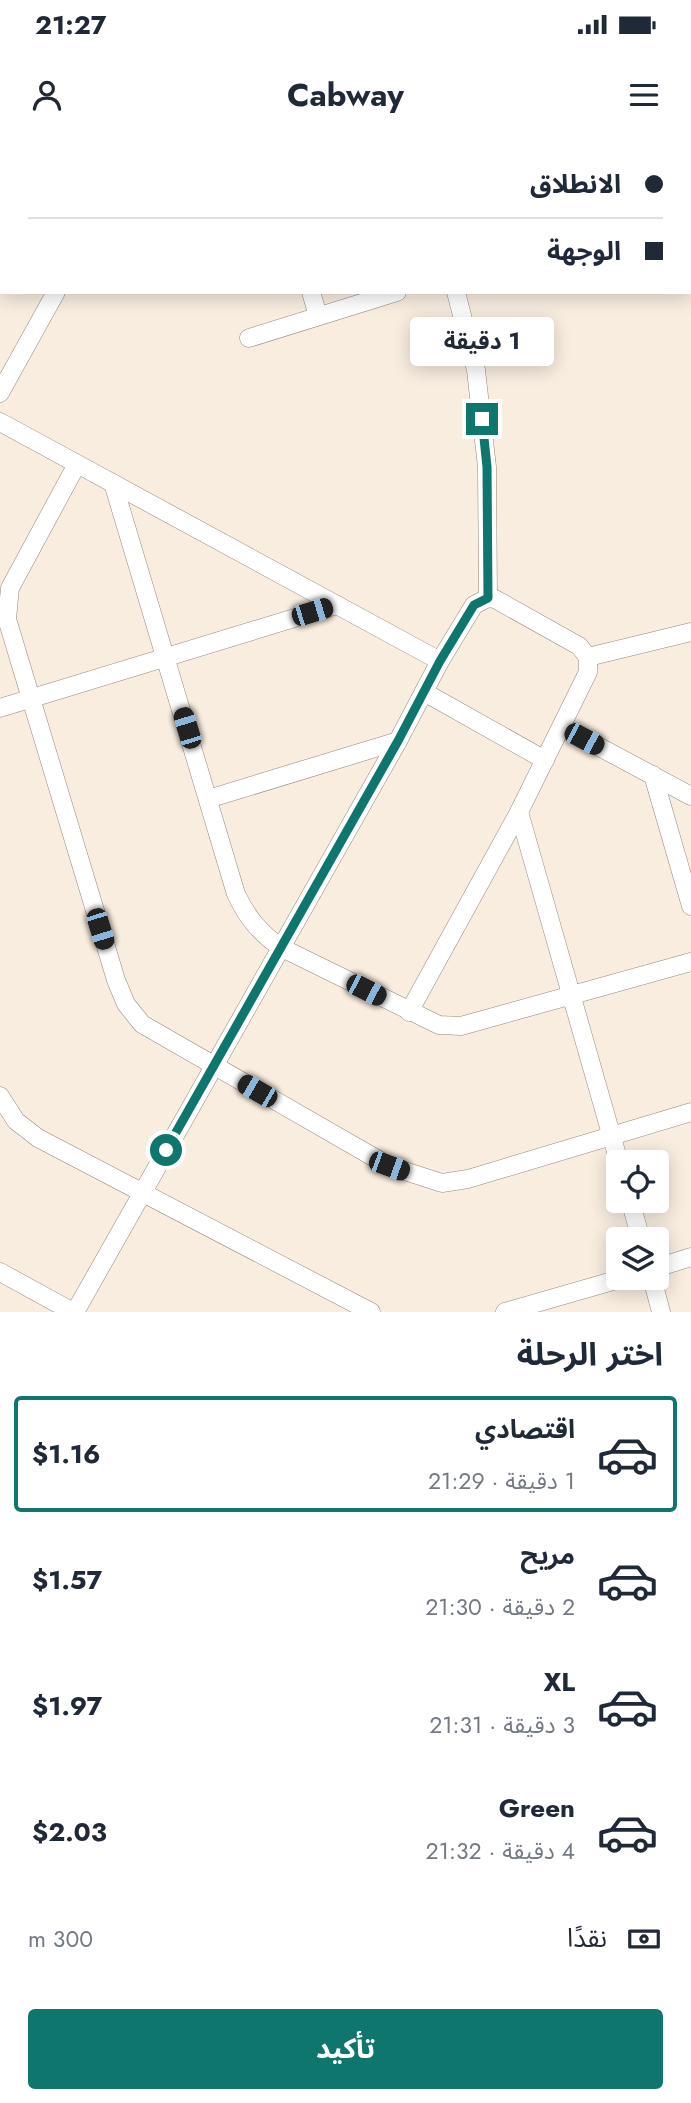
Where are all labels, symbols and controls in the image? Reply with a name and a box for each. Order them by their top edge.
text: 21:27 [35,6,106,44]
text: Cabway [287,72,404,118]
icon: person [28,76,66,114]
icon: menu [625,76,663,114]
text: الانطلاق [530,165,621,203]
text: الوجهة [547,232,621,270]
callout: 1 دقيقة [410,317,554,366]
text: 1 دقيقة [444,324,520,358]
route end [466,403,498,435]
car [289,596,336,628]
car [171,705,204,751]
car [561,720,608,758]
car [84,906,117,952]
car [343,971,390,1009]
car [234,1071,281,1111]
route start [150,1134,182,1166]
car [366,1149,413,1183]
map controls [606,1150,669,1290]
button: locate [606,1150,669,1213]
button: layers [606,1227,669,1290]
text: اختر الرحلة [517,1331,663,1377]
text: اقتصادي [475,1410,575,1448]
icon: car [596,1423,659,1486]
text: $1.16 [32,1435,100,1473]
text: 1 دقيقة · 21:29 [428,1464,575,1498]
text: مريح [520,1536,575,1574]
icon: car [596,1549,659,1612]
text: $1.57 [32,1561,102,1599]
text: 2 دقيقة · 21:30 [425,1590,575,1624]
text: XL [543,1663,575,1701]
icon: car [596,1675,659,1738]
text: $1.97 [32,1687,102,1725]
text: 3 دقيقة · 21:31 [429,1708,575,1742]
text: Green [499,1789,575,1827]
icon: car [596,1801,659,1864]
text: $2.03 [32,1813,107,1851]
text: 4 دقيقة · 21:32 [426,1834,575,1868]
text: نقدًا [567,1919,607,1957]
icon: cash [625,1920,663,1958]
text: 300 m [28,1922,93,1956]
button: تأكيد [28,2009,663,2089]

